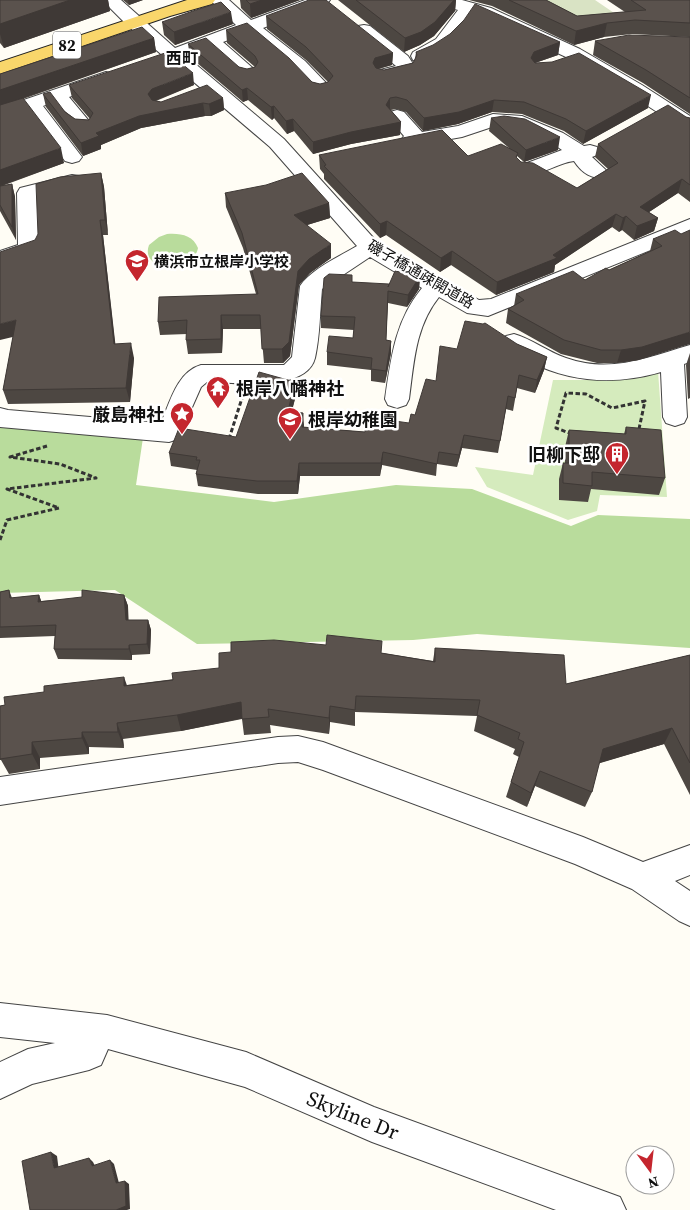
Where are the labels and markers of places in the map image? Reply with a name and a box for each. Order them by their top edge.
school or university icon: 横浜市立根岸小学校 [124,248,150,282]
place label: 横浜市立根岸小学校 [154,251,289,272]
temple icon: 根岸八幡神社 [205,375,231,409]
place label: 根岸八幡神社 [236,376,344,401]
place icon: 厳島神社 [169,401,195,435]
place label: 厳島神社 [92,402,164,427]
school or university icon: 根岸幼稚園 [277,406,303,440]
place label: 根岸幼稚園 [308,407,398,432]
building icon: 旧柳下邸 [604,441,630,475]
place label: 旧柳下邸 [528,442,600,467]

